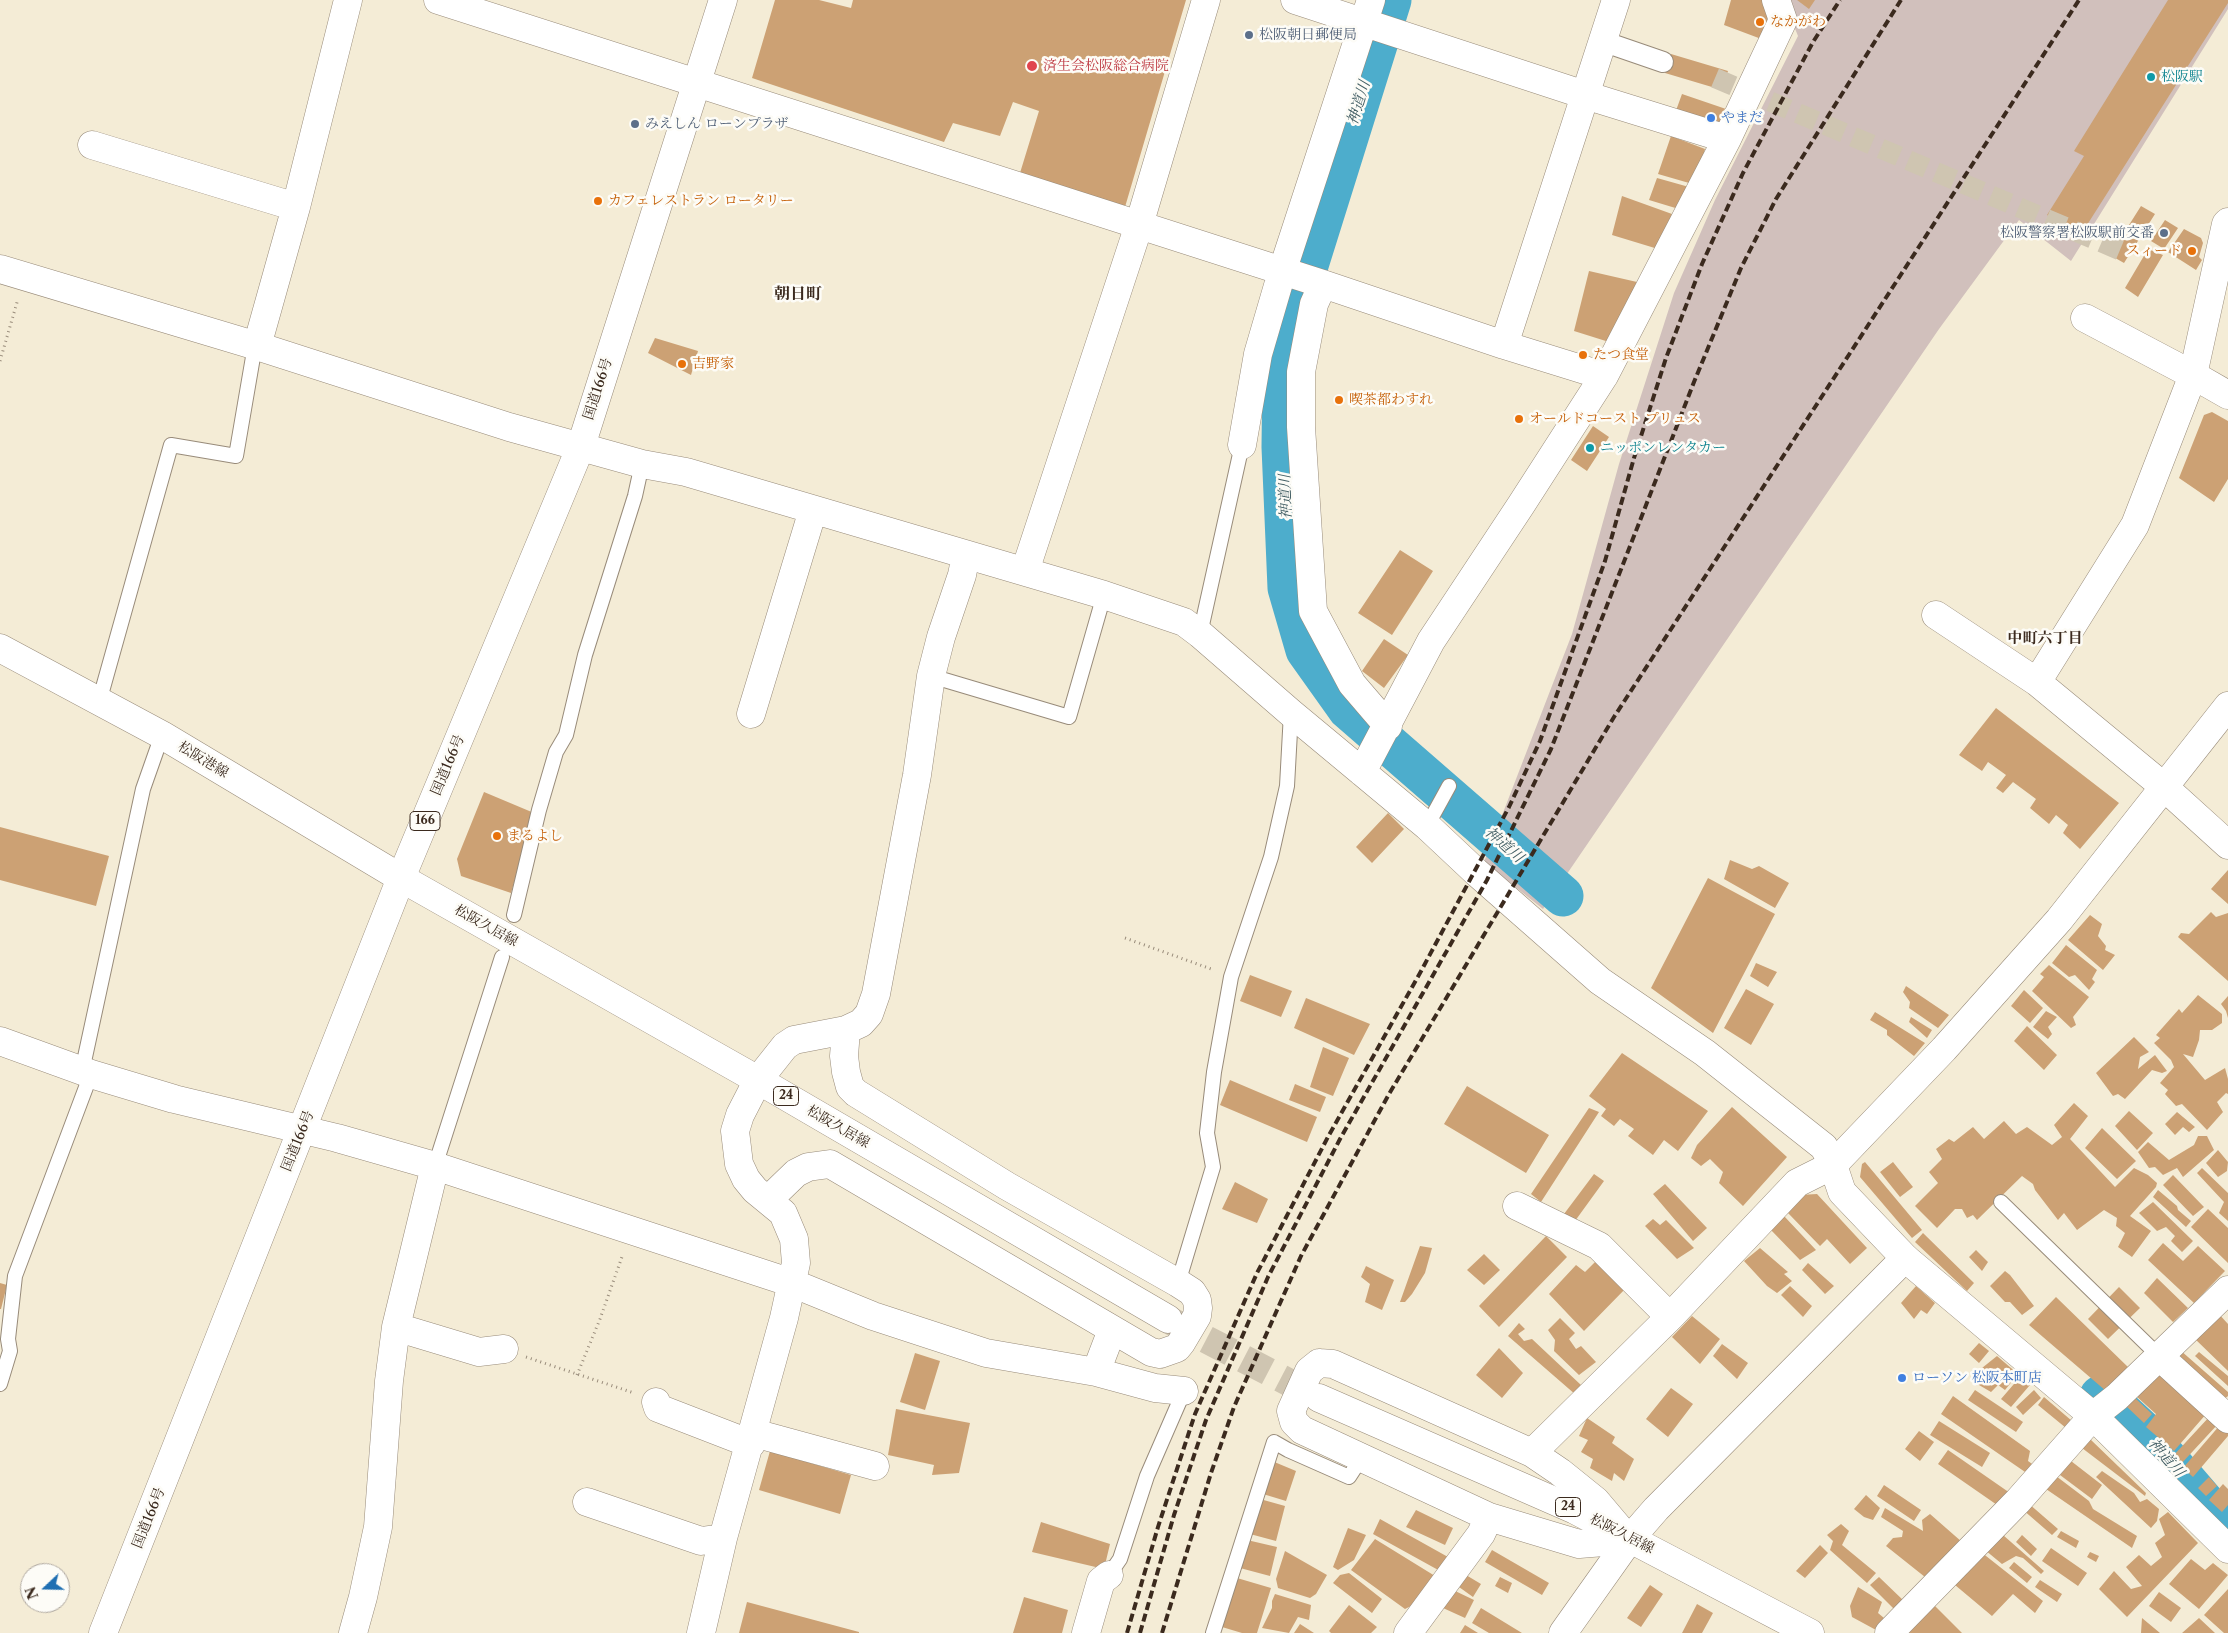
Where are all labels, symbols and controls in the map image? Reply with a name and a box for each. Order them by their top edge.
place label: なかがわ [1770,14,1826,30]
marker: なかがわ [1754,16,1766,28]
place label: 松阪朝日郵便局 [1259,27,1357,43]
marker: 松阪朝日郵便局 [1243,29,1255,41]
place label: 済生会松阪総合病院 [1043,58,1169,74]
marker: 済生会松阪総合病院 [1025,59,1039,73]
place label: 松阪駅 [2161,69,2203,85]
marker: 松阪駅 [2145,71,2157,83]
water label: 神道川 [1344,79,1374,127]
place label: やまだ [1721,110,1763,126]
marker: やまだ [1705,112,1717,124]
place label: みえしん ローンプラザ [645,116,789,132]
marker: みえしん ローンプラザ [629,118,641,130]
place label: カフェレストラン ロータリー [608,193,794,209]
marker: カフェレストラン ロータリー [592,195,604,207]
place label: 松阪警察署松阪駅前交番 [2000,225,2154,241]
marker: 松阪警察署松阪駅前交番 [2158,227,2170,239]
place label: スィード [2126,243,2182,259]
marker: スィード [2186,245,2198,257]
district label: 朝日町 [774,284,822,304]
place label: たつ食堂 [1593,347,1649,363]
marker: たつ食堂 [1577,349,1589,361]
street label: 国道166号 [580,356,616,422]
place label: 吉野家 [692,356,734,372]
marker: 吉野家 [676,358,688,370]
place label: 喫茶都わすれ [1349,392,1433,408]
marker: 喫茶都わすれ [1333,394,1345,406]
place label: オールドコースト プリュス [1529,411,1701,427]
marker: オールドコースト プリュス [1513,413,1525,425]
place label: ニッポンレンタカー [1600,440,1726,456]
marker: ニッポンレンタカー [1584,442,1596,454]
water label: 神道川 [1276,474,1296,520]
district label: 中町六丁目 [2008,630,2082,648]
street label: 国道166号 [428,732,468,798]
street label: 松阪港線 [175,738,231,782]
road number: 166 [410,811,440,830]
water label: 神道川 [1481,823,1527,867]
place label: まるよし [507,828,563,844]
marker: まるよし [491,830,503,842]
street label: 松阪久居線 [451,902,521,950]
road number: 24 [774,1086,798,1106]
street label: 松阪久居線 [803,1102,873,1152]
street label: 国道166号 [278,1108,318,1174]
place label: ローソン 松阪本町店 [1912,1370,2042,1386]
marker: ローソン 松阪本町店 [1896,1372,1908,1384]
water label: 神道川 [2144,1435,2188,1481]
street label: 国道166号 [129,1485,169,1551]
road number: 24 [1556,1498,1580,1516]
street label: 松阪久居線 [1587,1511,1657,1557]
north arrow [20,1563,70,1613]
text: N [21,1584,43,1602]

